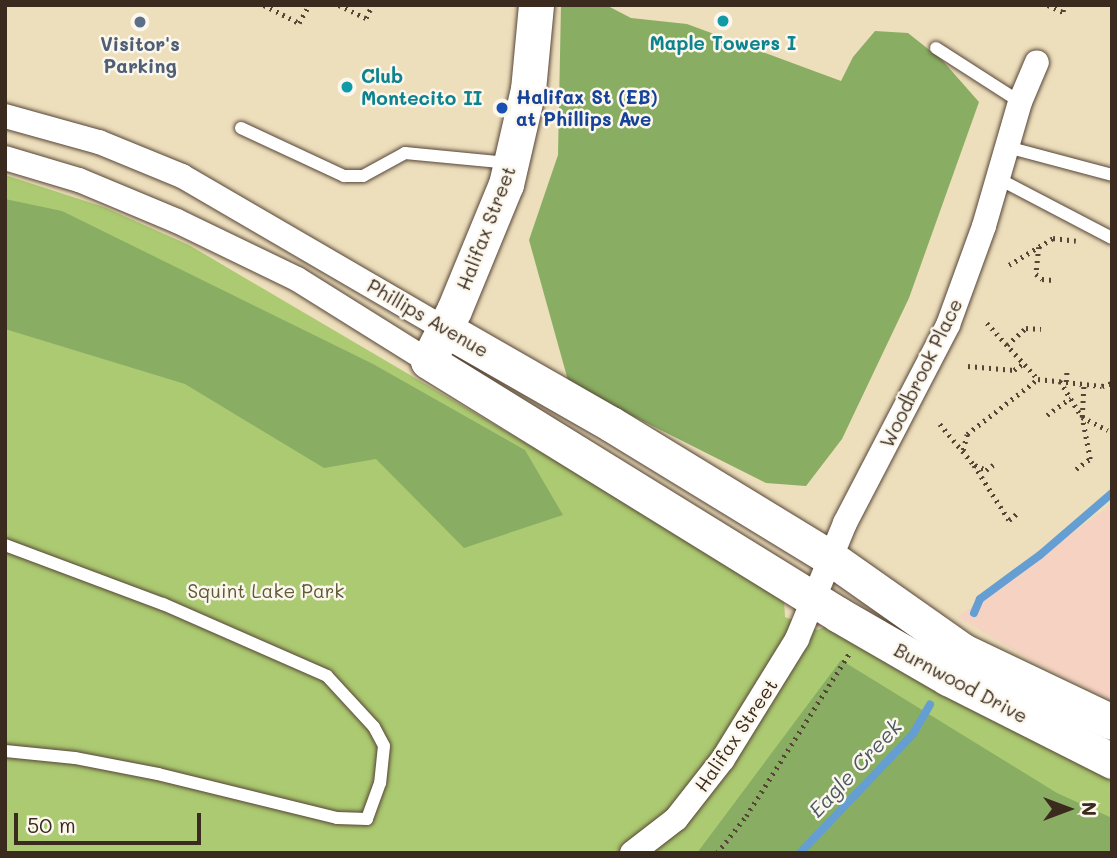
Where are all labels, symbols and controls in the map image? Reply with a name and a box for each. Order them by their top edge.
marker: Maple Towers I [715,13,731,29]
marker: Visitor's Parking [132,14,148,30]
place label: Maple Towers I [649,32,797,54]
place label: Visitor's Parking [100,33,180,77]
place label: Club Montecito II [361,65,483,109]
marker: Club Montecito II [339,79,355,95]
place label: Halifax St (EB) at Phillips Ave [516,86,658,130]
marker: Halifax St (EB) at Phillips Ave [494,100,510,116]
street label: Halifax Street [452,163,520,293]
street label: Phillips Avenue [363,274,493,362]
street label: Woodbrook Place [875,295,967,451]
park label: Squint Lake Park [188,580,344,602]
street label: Burnwood Drive [890,638,1032,728]
street label: Halifax Street [690,674,782,796]
water label: Eagle Creek [803,714,907,822]
north arrow [1033,774,1103,844]
scale bar [18,798,205,842]
text: N [1077,802,1102,816]
text: 50 m [27,811,76,838]

